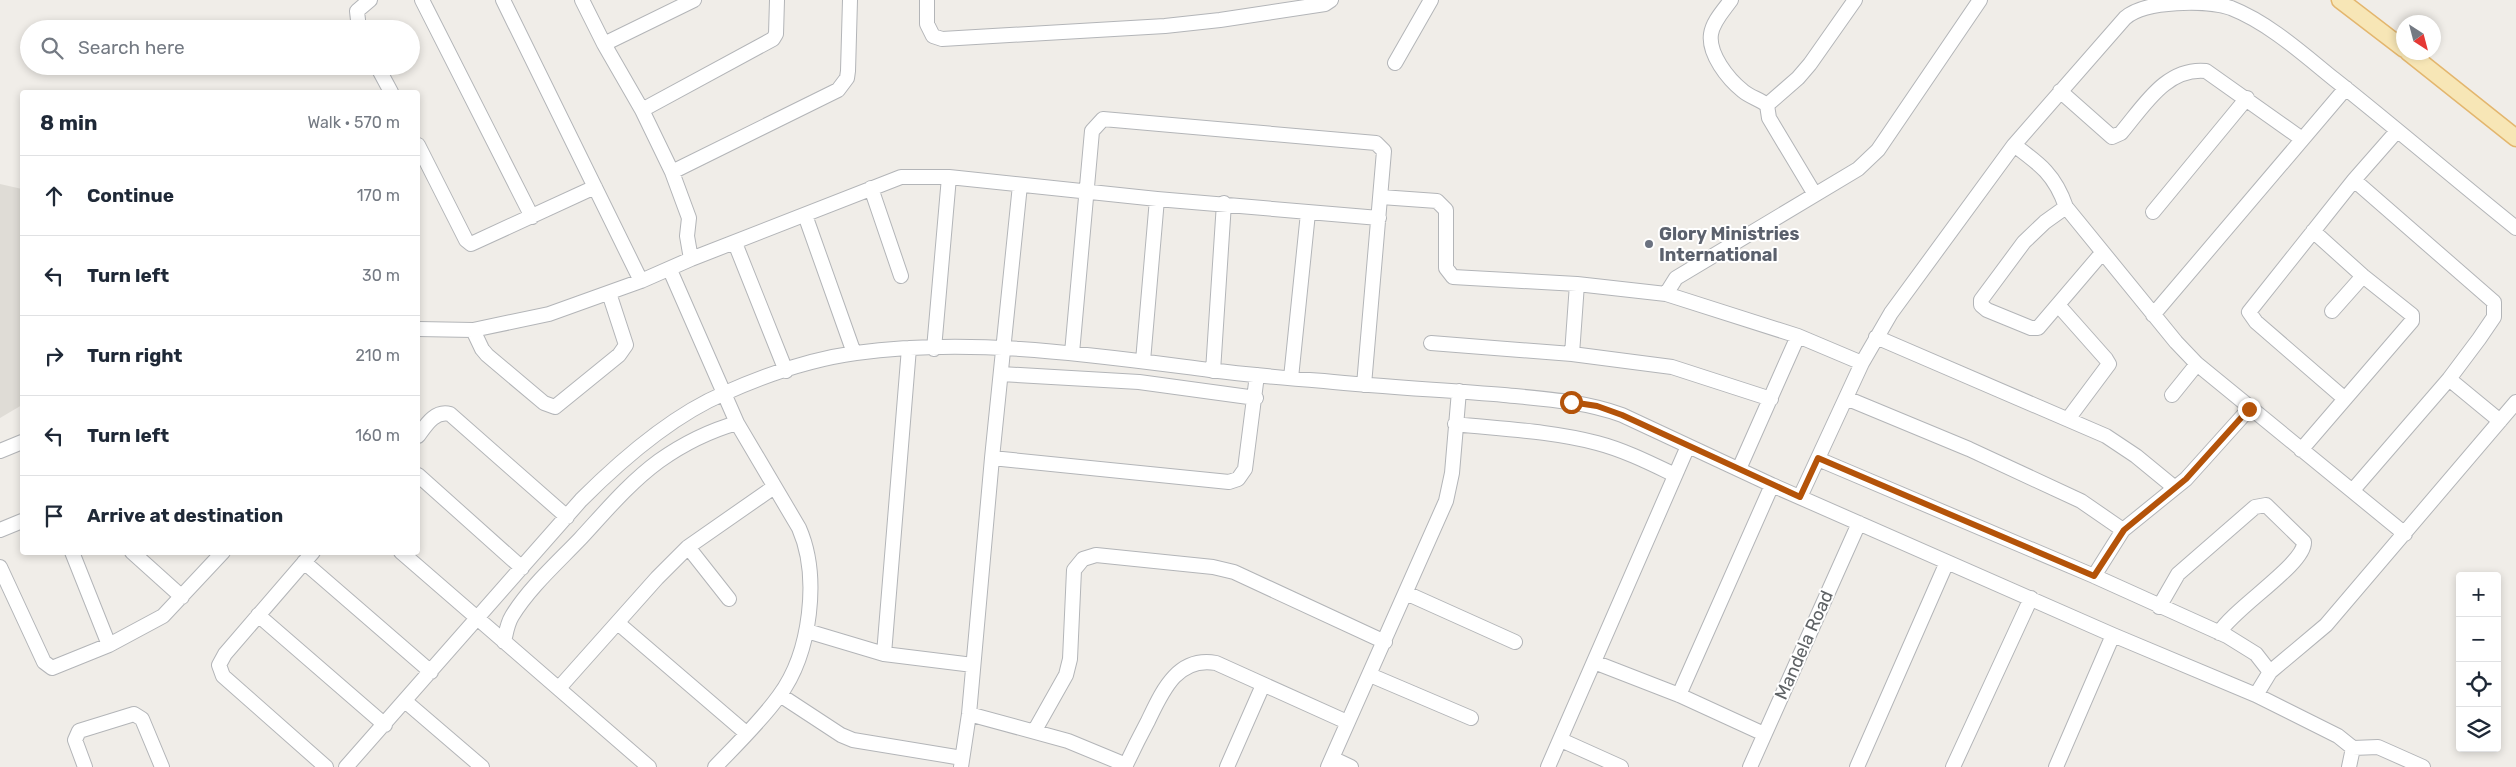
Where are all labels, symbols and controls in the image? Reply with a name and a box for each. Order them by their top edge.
north arrow [2396,15,2441,60]
search box [20,20,420,75]
icon: search [38,34,66,62]
text: Search here [78,36,185,59]
text: 8 min [40,110,97,135]
text: Walk · 570 m [308,113,400,132]
icon: ahead [40,182,68,210]
text: Continue [87,184,174,207]
text: 170 m [357,186,400,205]
place label: Glory Ministries International [1659,223,1800,266]
marker: Glory Ministries International [1643,238,1655,250]
icon: left [40,262,68,290]
text: Turn left [87,264,169,287]
text: 30 m [362,266,400,285]
icon: right [40,342,68,370]
text: Turn right [87,344,182,367]
text: 210 m [355,346,400,365]
route start [1560,391,1583,414]
route end [2238,398,2261,421]
icon: left [40,422,68,450]
text: Turn left [87,424,169,447]
text: 160 m [355,426,400,445]
icon: arrive [40,502,68,530]
text: Arrive at destination [87,504,283,527]
map controls [2456,572,2501,752]
button: + [2456,572,2501,617]
street label: Mandela Road [1770,587,1838,703]
button: − [2456,617,2501,662]
button: locate [2456,662,2501,707]
button: layers [2456,707,2501,752]

